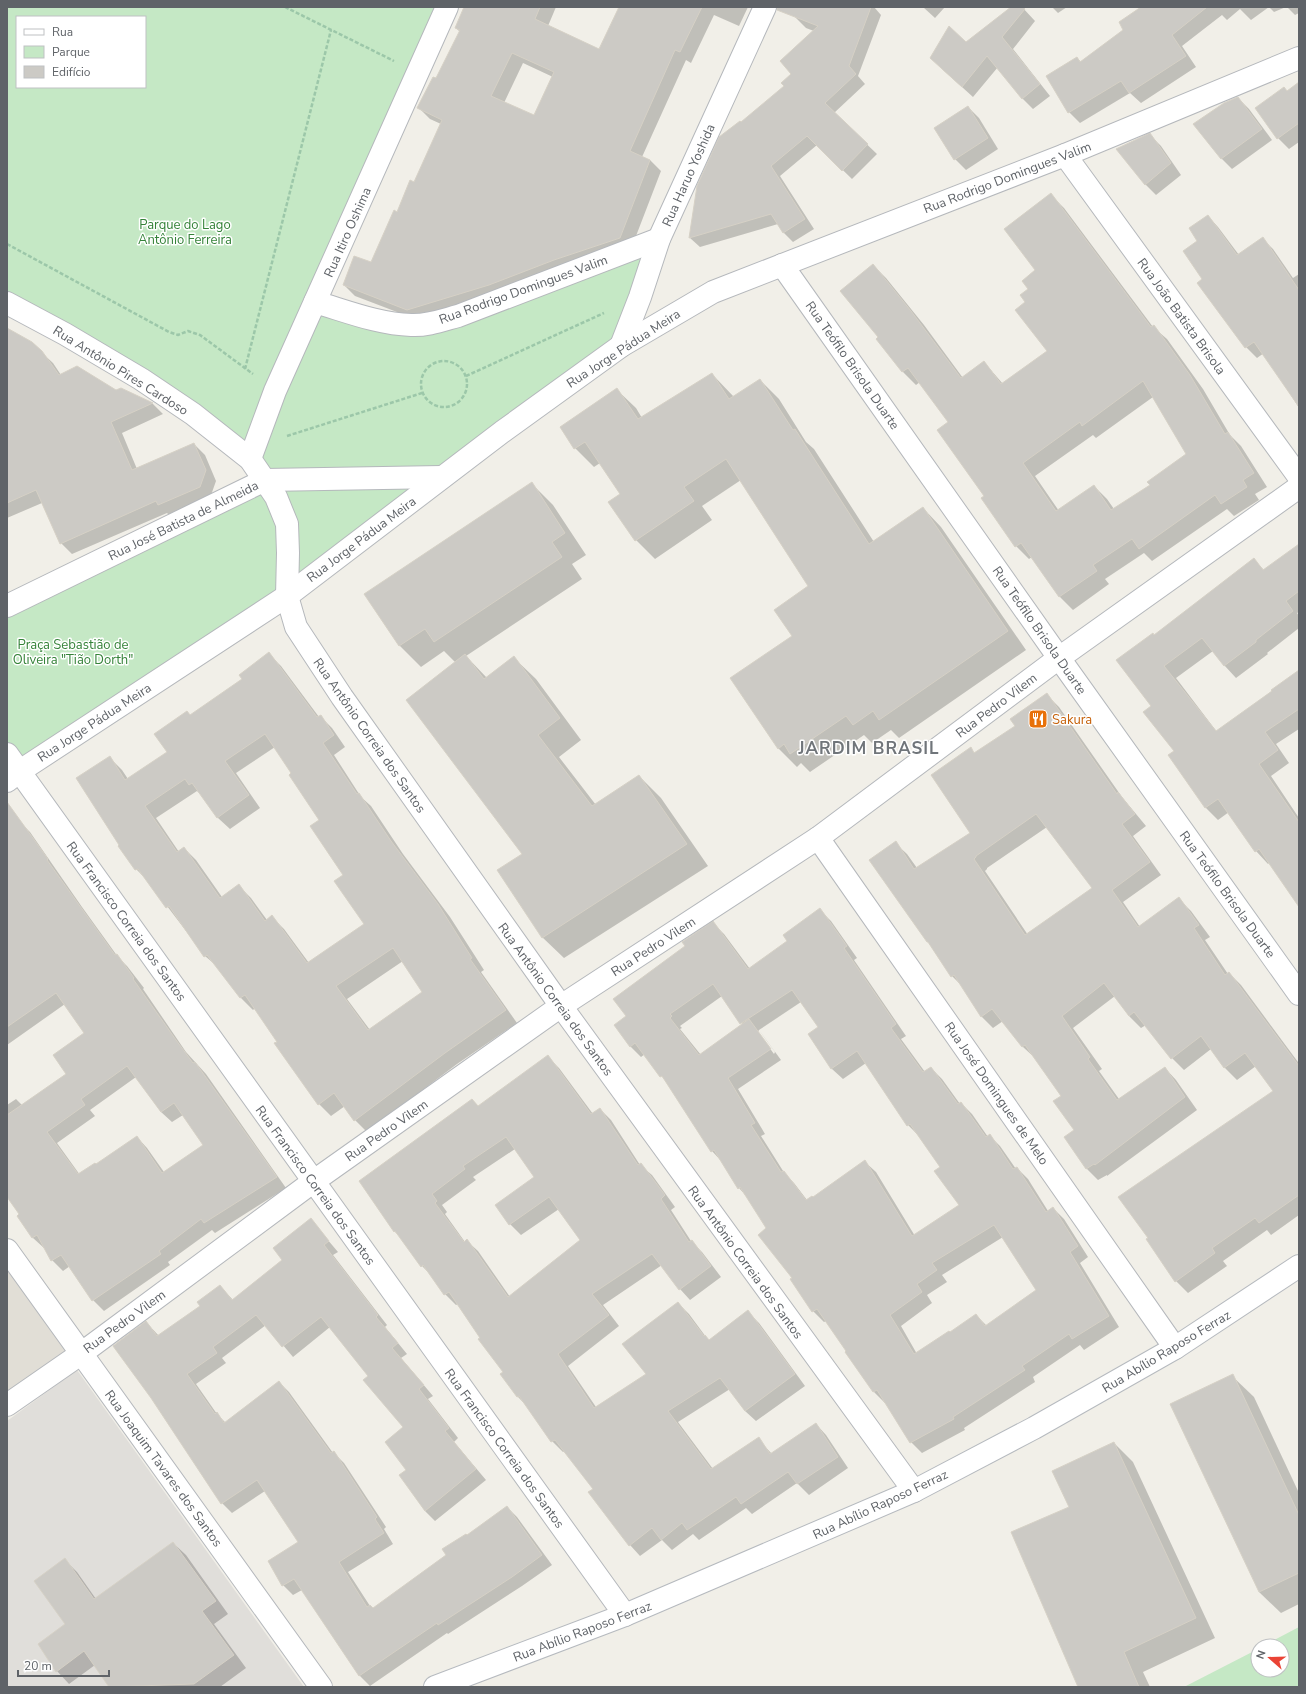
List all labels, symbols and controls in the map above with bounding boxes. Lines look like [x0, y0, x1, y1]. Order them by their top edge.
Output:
legend [16, 16, 146, 88]
text: Rua [52, 24, 73, 40]
text: Parque [52, 44, 90, 60]
text: Edifício [52, 64, 91, 80]
street label: Rua Haruo Yoshida [658, 121, 720, 230]
street label: Rua Rodrigo Domingues Valim [921, 138, 1094, 218]
street label: Rua Itiro Oshima [320, 184, 376, 280]
park label: Parque do Lago Antônio Ferreira [138, 216, 232, 249]
street label: Rua Rodrigo Domingues Valim [436, 251, 610, 329]
street label: Rua João Batista Brisola [1133, 255, 1230, 379]
street label: Rua Teófilo Brisola Duarte [801, 298, 903, 433]
street label: Rua Jorge Pádua Meira [563, 305, 684, 392]
street label: Rua Antônio Pires Cardoso [49, 322, 192, 420]
street label: Rua José Batista de Almeida [105, 477, 262, 565]
street label: Rua Jorge Pádua Meira [303, 493, 420, 587]
street label: Rua Teófilo Brisola Duarte [988, 563, 1090, 698]
park label: Praça Sebastião de Oliveira "Tião Dorth" [13, 636, 133, 669]
street label: Rua Antônio Correia dos Santos [309, 655, 430, 817]
street label: Rua Pedro Vilem [952, 669, 1041, 742]
street label: Rua Jorge Pádua Meira [34, 679, 155, 766]
restaurant icon: Sakura [1027, 708, 1049, 730]
place label: Sakura [1052, 711, 1092, 729]
district label: JARDIM BRASIL [797, 737, 940, 760]
street label: Rua Teófilo Brisola Duarte [1175, 827, 1279, 962]
street label: Rua Francisco Correia dos Santos [62, 838, 190, 1005]
street label: Rua Pedro Vilem [608, 913, 699, 981]
street label: Rua Antônio Correia dos Santos [493, 919, 617, 1080]
street label: Rua José Domingues de Melo [940, 1018, 1053, 1169]
street label: Rua Pedro Vilem [341, 1095, 432, 1166]
street label: Rua Francisco Correia dos Santos [251, 1102, 379, 1269]
street label: Rua Antônio Correia dos Santos [683, 1182, 807, 1343]
street label: Rua Pedro Vilem [80, 1286, 169, 1358]
street label: Rua Abílio Raposo Ferraz [1099, 1306, 1234, 1397]
street label: Rua Francisco Correia dos Santos [440, 1365, 568, 1532]
street label: Rua Joaquim Tavares dos Santos [100, 1387, 226, 1551]
street label: Rua Abílio Raposo Ferraz [810, 1466, 951, 1544]
street label: Rua Abílio Raposo Ferraz [510, 1597, 654, 1667]
north arrow [1250, 1638, 1290, 1678]
text: N [1253, 1648, 1270, 1661]
scale bar [18, 1652, 109, 1678]
text: 20 m [24, 1658, 52, 1674]

